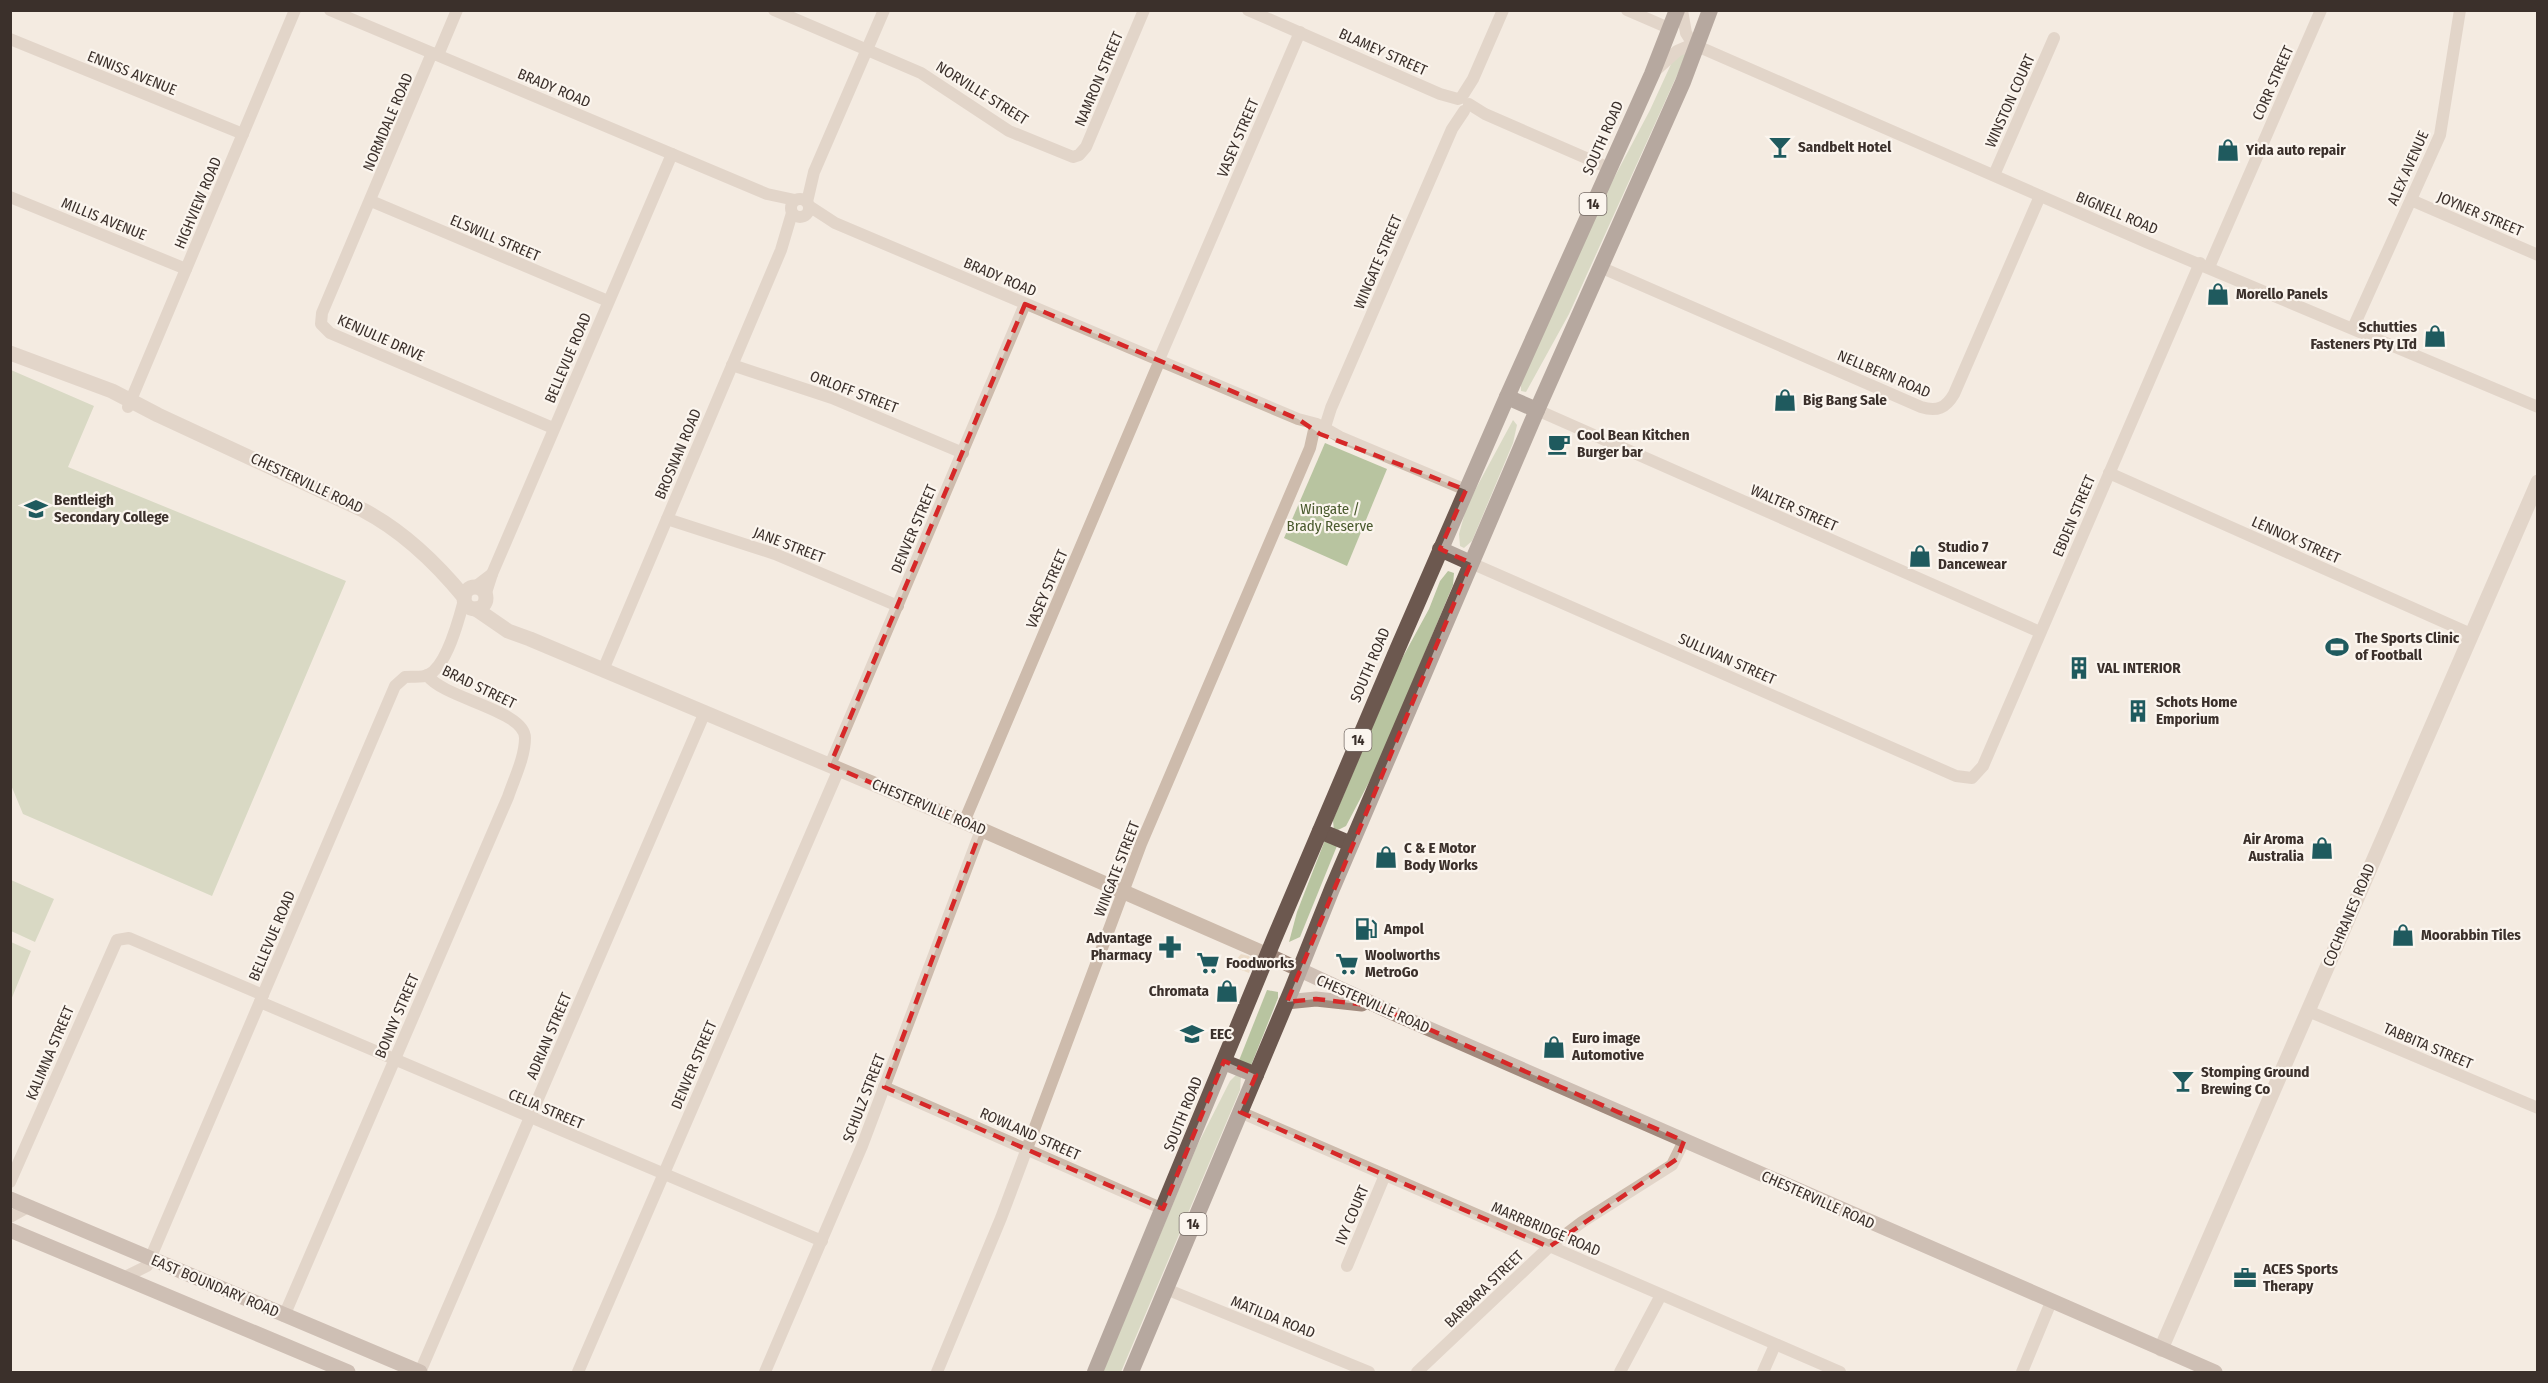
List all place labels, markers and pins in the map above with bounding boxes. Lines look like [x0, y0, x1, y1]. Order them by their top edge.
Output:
bar icon: Sandbelt Hotel [1767, 134, 1793, 160]
shop icon: Yida auto repair [2215, 137, 2241, 163]
place label: Sandbelt Hotel [1798, 138, 1892, 156]
place label: Yida auto repair [2245, 141, 2346, 159]
shop icon: Morello Panels [2205, 281, 2231, 307]
place label: Morello Panels [2236, 285, 2328, 303]
place label: Schutties Fasteners Pty LTd [2310, 318, 2417, 353]
shop icon: Schutties Fasteners Pty LTd [2422, 323, 2448, 349]
shop icon: Big Bang Sale [1772, 387, 1798, 413]
place label: Big Bang Sale [1803, 391, 1887, 409]
place label: Cool Bean Kitchen Burger bar [1577, 426, 1690, 461]
cafe icon: Cool Bean Kitchen Burger bar [1546, 431, 1572, 457]
place label: Bentleigh Secondary College [54, 491, 169, 526]
school or university icon: Bentleigh Secondary College [23, 496, 49, 522]
place label: Studio 7 Dancewear [1938, 538, 2007, 573]
shop icon: Studio 7 Dancewear [1907, 543, 1933, 569]
place label: The Sports Clinic of Football [2355, 629, 2460, 664]
sports icon: The Sports Clinic of Football [2324, 634, 2350, 660]
building icon: VAL INTERIOR [2066, 655, 2092, 681]
place label: VAL INTERIOR [2096, 659, 2181, 677]
place label: Schots Home Emporium [2156, 693, 2238, 728]
building icon: Schots Home Emporium [2125, 698, 2151, 724]
place label: Air Aroma Australia [2242, 830, 2305, 865]
shop icon: Air Aroma Australia [2309, 835, 2335, 861]
place label: C & E Motor Body Works [1404, 839, 1478, 874]
shop icon: C & E Motor Body Works [1373, 844, 1399, 870]
fuel station icon: Ampol [1353, 916, 1379, 942]
place label: Ampol [1383, 920, 1425, 938]
shop icon: Moorabbin Tiles [2390, 922, 2416, 948]
place label: Moorabbin Tiles [2421, 926, 2521, 944]
place label: Advantage Pharmacy [1085, 929, 1153, 964]
pharmacy icon: Advantage Pharmacy [1157, 934, 1183, 960]
place label: Woolworths MetroGo [1365, 946, 1440, 981]
supermarket icon: Foodworks [1195, 950, 1221, 976]
supermarket icon: Woolworths MetroGo [1334, 951, 1360, 977]
place label: Foodworks [1226, 954, 1295, 972]
shop icon: Chromata [1214, 978, 1240, 1004]
place label: Chromata [1149, 982, 1210, 1000]
school or university icon: EEC [1179, 1021, 1205, 1047]
place label: EEC [1210, 1025, 1232, 1043]
place label: Euro image Automotive [1571, 1029, 1645, 1064]
shop icon: Euro image Automotive [1541, 1034, 1567, 1060]
place label: Stomping Ground Brewing Co [2201, 1063, 2309, 1098]
bar icon: Stomping Ground Brewing Co [2170, 1068, 2196, 1094]
place label: ACES Sports Therapy [2262, 1260, 2338, 1295]
office icon: ACES Sports Therapy [2232, 1265, 2258, 1291]

